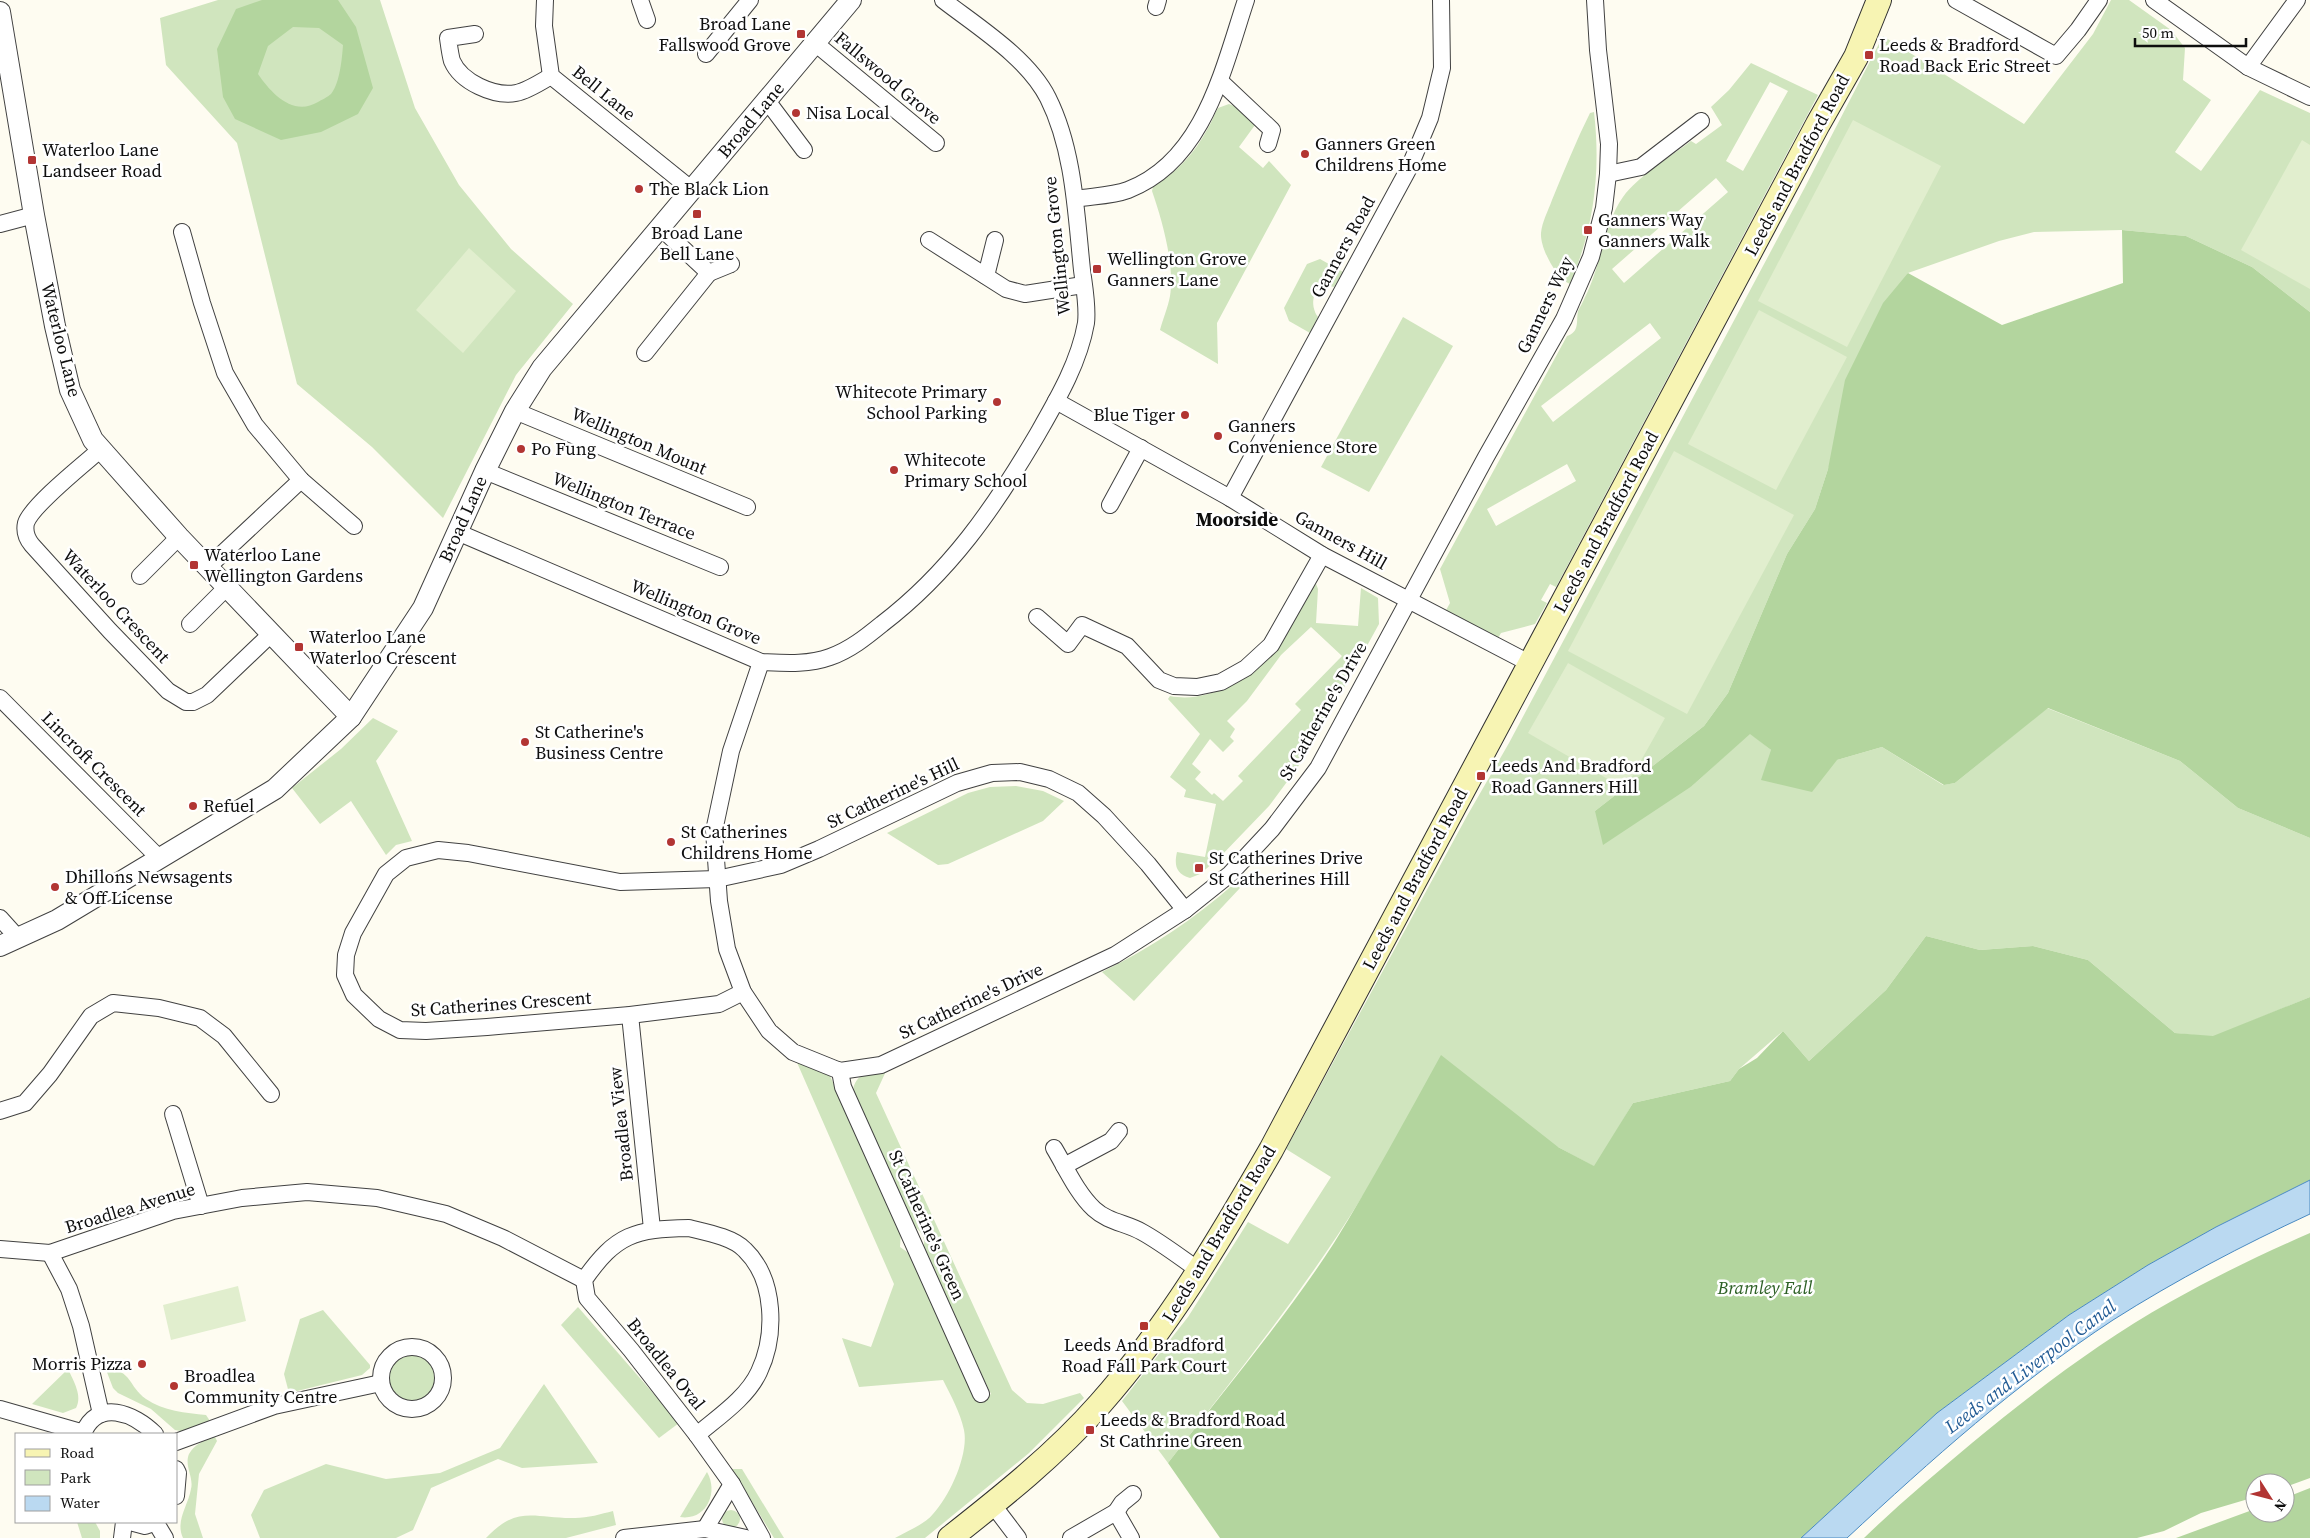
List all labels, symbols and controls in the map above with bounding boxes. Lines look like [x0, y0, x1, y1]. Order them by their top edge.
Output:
place label: Broad Lane Fallswood Grove [659, 11, 791, 57]
scale bar [2135, 15, 2246, 47]
text: 50 m [2142, 22, 2174, 43]
street label: Fallswood Grove [830, 25, 947, 130]
marker: Broad Lane Fallswood Grove [795, 28, 807, 40]
place label: Leeds & Bradford Road Back Eric Street [1879, 32, 2051, 78]
marker: Leeds & Bradford Road Back Eric Street [1863, 49, 1875, 61]
street label: Bell Lane [567, 59, 641, 126]
street label: Leeds and Bradford Road [1738, 70, 1855, 260]
street label: Broad Lane [711, 76, 790, 163]
place label: Nisa Local [806, 100, 890, 125]
marker: Nisa Local [790, 107, 802, 119]
place label: Ganners Green Childrens Home [1315, 131, 1447, 177]
place label: Waterloo Lane Landseer Road [42, 137, 162, 183]
marker: Ganners Green Childrens Home [1299, 148, 1311, 160]
marker: Waterloo Lane Landseer Road [26, 154, 38, 166]
street label: Wellington Grove [1037, 175, 1076, 317]
place label: The Black Lion [649, 176, 769, 201]
marker: The Black Lion [633, 183, 645, 195]
street label: Ganners Road [1304, 191, 1381, 302]
place label: Ganners Way Ganners Walk [1598, 207, 1710, 253]
marker: Broad Lane Bell Lane [691, 208, 703, 220]
place label: Broad Lane Bell Lane [651, 220, 743, 266]
marker: Ganners Way Ganners Walk [1582, 224, 1594, 236]
place label: Wellington Grove Ganners Lane [1107, 246, 1247, 292]
street label: Ganners Way [1510, 251, 1579, 358]
marker: Wellington Grove Ganners Lane [1091, 263, 1103, 275]
street label: Waterloo Lane [35, 280, 88, 400]
place label: Whitecote Primary School Parking [835, 379, 988, 425]
marker: Whitecote Primary School Parking [991, 396, 1003, 408]
street label: Wellington Mount [568, 401, 711, 480]
place label: Blue Tiger [1093, 402, 1175, 427]
marker: Blue Tiger [1179, 409, 1191, 421]
place label: Ganners Convenience Store [1228, 413, 1377, 459]
street label: Leeds and Bradford Road [1547, 427, 1664, 617]
marker: Ganners Convenience Store [1212, 430, 1224, 442]
place label: Po Fung [531, 436, 596, 461]
marker: Po Fung [515, 443, 527, 455]
place label: Whitecote Primary School [904, 447, 1027, 493]
marker: Whitecote Primary School [888, 464, 900, 476]
street label: Wellington Terrace [549, 465, 700, 546]
street label: Broad Lane [432, 472, 493, 566]
street label: Ganners Hill [1291, 504, 1392, 575]
district label: Moorside [1196, 506, 1278, 532]
place label: Waterloo Lane Wellington Gardens [204, 542, 363, 588]
street label: Waterloo Crescent [57, 543, 176, 668]
marker: Waterloo Lane Wellington Gardens [188, 559, 200, 571]
street label: Wellington Grove [627, 573, 765, 650]
place label: Waterloo Lane Waterloo Crescent [309, 624, 457, 670]
street label: St Catherine's Drive [1273, 637, 1372, 785]
marker: Waterloo Lane Waterloo Crescent [293, 641, 305, 653]
street label: Lincroft Crescent [36, 706, 153, 822]
place label: St Catherine's Business Centre [535, 719, 663, 765]
marker: St Catherine's Business Centre [519, 736, 531, 748]
street label: St Catherine's Hill [823, 751, 963, 834]
place label: Leeds And Bradford Road Ganners Hill [1491, 753, 1651, 799]
marker: Leeds And Bradford Road Ganners Hill [1475, 770, 1487, 782]
street label: Leeds and Bradford Road [1356, 784, 1473, 974]
place label: Refuel [203, 793, 254, 818]
marker: Refuel [187, 800, 199, 812]
place label: St Catherines Childrens Home [681, 819, 813, 865]
marker: St Catherines Childrens Home [665, 836, 677, 848]
place label: St Catherines Drive St Catherines Hill [1209, 845, 1363, 891]
marker: St Catherines Drive St Catherines Hill [1193, 862, 1205, 874]
place label: Dhillons Newsagents & Off License [65, 864, 233, 910]
marker: Dhillons Newsagents & Off License [49, 881, 61, 893]
street label: St Catherine's Drive [895, 956, 1047, 1045]
street label: St Catherines Crescent [410, 985, 592, 1022]
street label: Broadlea View [602, 1065, 639, 1182]
street label: Leeds and Bradford Road [1156, 1141, 1281, 1327]
street label: St Catherine's Green [883, 1146, 972, 1304]
street label: Broadlea Avenue [62, 1176, 198, 1239]
park label: Bramley Fall [1716, 1275, 1813, 1300]
water label: Leeds and Liverpool Canal [1938, 1293, 2122, 1440]
street label: Broadlea Oval [622, 1312, 711, 1415]
marker: Leeds And Bradford Road Fall Park Court [1138, 1320, 1150, 1332]
place label: Leeds And Bradford Road Fall Park Court [1061, 1332, 1227, 1378]
place label: Morris Pizza [32, 1351, 133, 1376]
marker: Morris Pizza [136, 1358, 148, 1370]
place label: Broadlea Community Centre [184, 1363, 337, 1409]
marker: Broadlea Community Centre [168, 1380, 180, 1392]
place label: Leeds & Bradford Road St Cathrine Green [1100, 1407, 1285, 1453]
marker: Leeds & Bradford Road St Cathrine Green [1084, 1424, 1096, 1436]
legend [15, 1433, 178, 1523]
text: Road [60, 1442, 94, 1463]
text: Park [60, 1467, 92, 1488]
north arrow [2245, 1473, 2295, 1523]
text: Water [60, 1492, 101, 1513]
text: N [2269, 1496, 2292, 1516]

